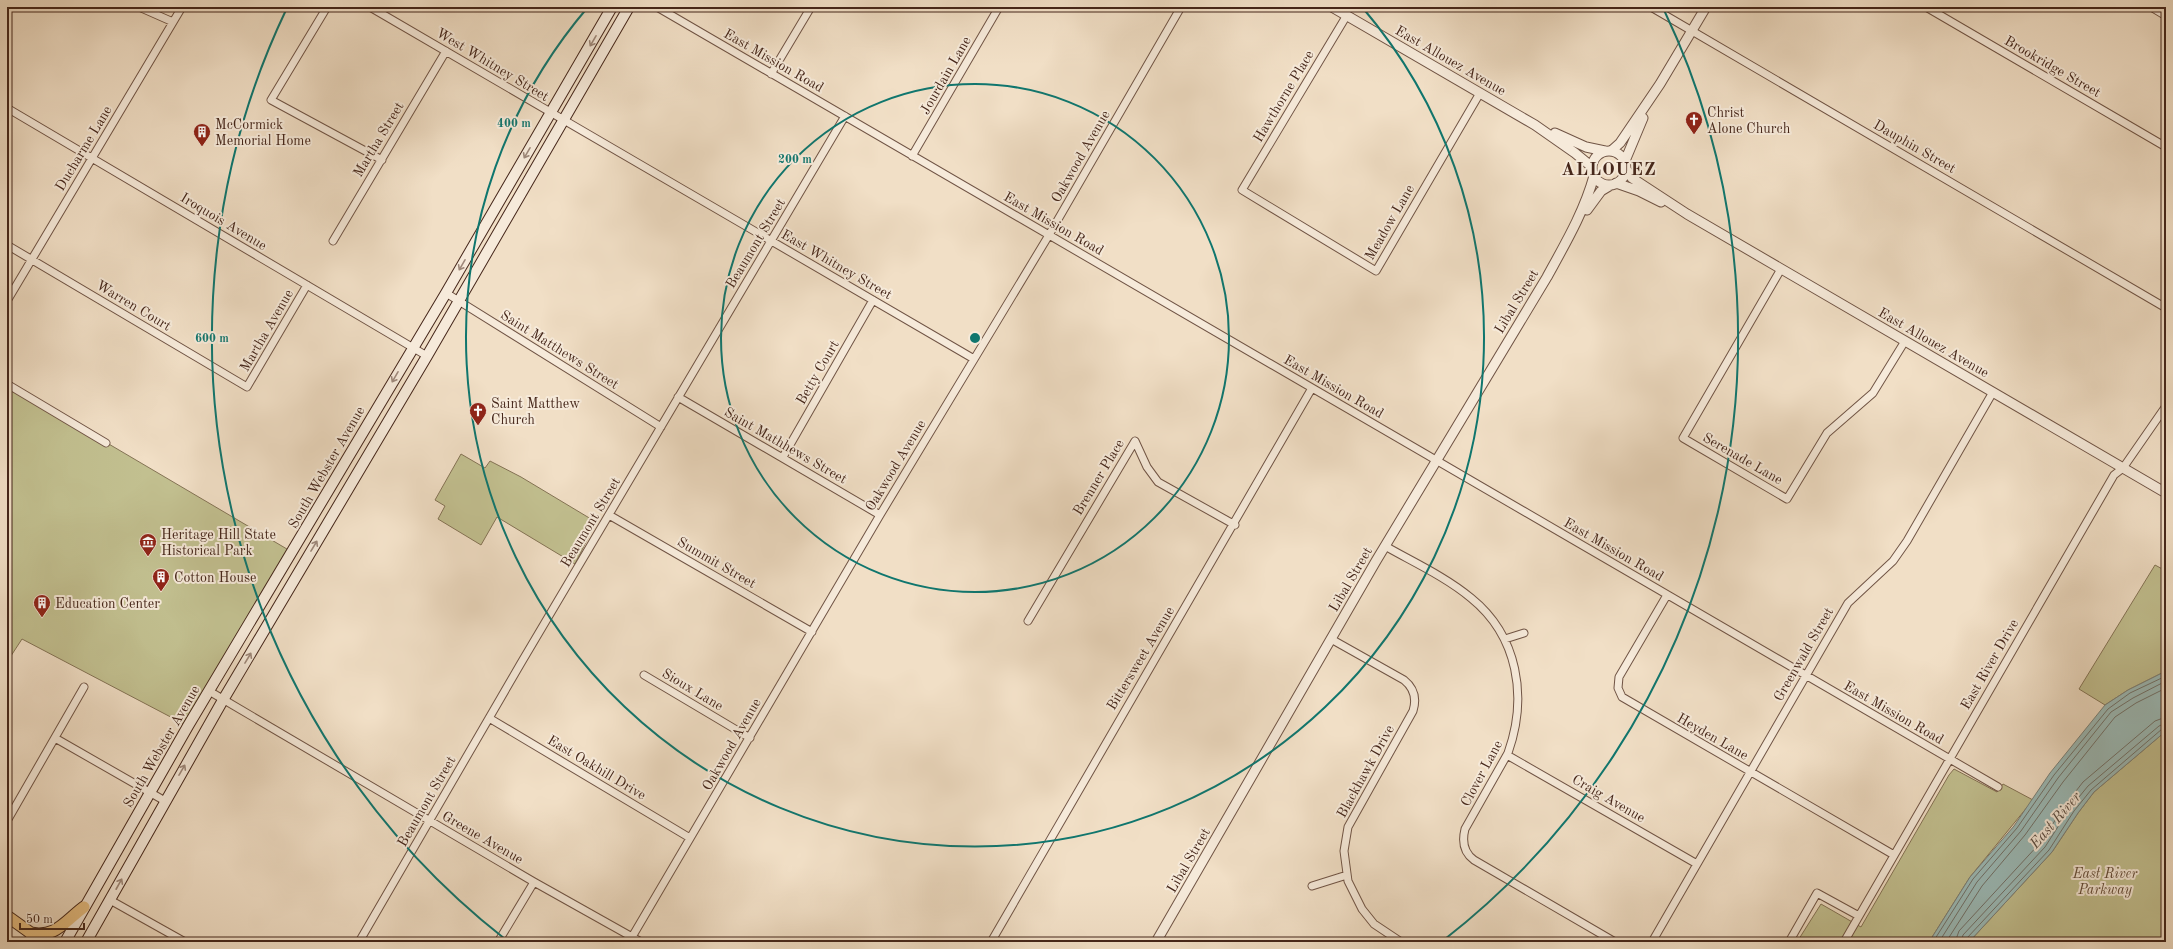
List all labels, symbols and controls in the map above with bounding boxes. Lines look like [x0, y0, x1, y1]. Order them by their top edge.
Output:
street label: East Allouez Avenue [1393, 24, 1508, 98]
street label: West Whitney Street [434, 26, 551, 104]
street label: East Mission Road [721, 27, 826, 95]
street label: Jourdain Lane [918, 34, 974, 117]
street label: Brookridge Street [2002, 34, 2103, 100]
one-way arrow [588, 35, 596, 47]
street label: Hawthorne Place [1251, 48, 1317, 145]
street label: Martha Street [351, 99, 407, 179]
street label: Ducharme Lane [53, 104, 115, 193]
place label: Christ Alone Church [1707, 106, 1791, 136]
street label: Oakwood Avenue [1049, 108, 1113, 205]
church icon: Christ Alone Church [1684, 110, 1704, 135]
place label: McCormick Memorial Home [215, 118, 311, 148]
text: 400 m [497, 118, 531, 130]
street label: Dauphin Street [1871, 118, 1958, 176]
building icon: McCormick Memorial Home [192, 122, 212, 147]
one-way arrow [522, 147, 530, 159]
text: 200 m [778, 154, 812, 166]
district label: ALLOUEZ [1561, 161, 1657, 179]
street label: Meadow Lane [1363, 183, 1417, 262]
street label: East Mission Road [1001, 190, 1106, 258]
street label: Iroquois Avenue [178, 191, 269, 253]
street label: Beaumont Street [724, 196, 788, 291]
street label: East Whitney Street [779, 228, 894, 302]
one-way arrow [457, 259, 465, 271]
street label: Libal Street [1492, 267, 1541, 336]
street label: Warren Court [94, 278, 173, 334]
street label: Martha Avenue [238, 287, 296, 374]
street label: East Allouez Avenue [1876, 306, 1991, 380]
street label: Saint Matthews Street [498, 308, 621, 392]
centre of rings [968, 331, 982, 345]
text: 600 m [195, 333, 229, 345]
street label: Betty Court [794, 338, 842, 407]
street label: East Mission Road [1281, 353, 1386, 421]
one-way arrow [390, 371, 398, 383]
place label: Saint Matthew Church [491, 397, 580, 427]
church icon: Saint Matthew Church [468, 401, 488, 426]
street label: South Webster Avenue [286, 404, 368, 531]
street label: Saint Mathhews Street [722, 405, 849, 487]
street label: Oakwood Avenue [863, 417, 929, 514]
street label: Serenade Lane [1700, 430, 1785, 487]
street label: Brenner Place [1071, 437, 1127, 518]
street label: Beaumont Street [559, 475, 623, 570]
street label: East Mission Road [1561, 516, 1666, 584]
place label: Heritage Hill State Historical Park [161, 528, 276, 558]
museum icon: Heritage Hill State Historical Park [138, 532, 158, 557]
street label: Summit Street [675, 535, 758, 591]
one-way arrow [310, 540, 318, 552]
street label: Libal Street [1327, 545, 1375, 614]
building icon: Cotton House [151, 567, 171, 592]
place label: Cotton House [174, 571, 257, 585]
building icon: Education Center [32, 593, 52, 618]
place label: Education Center [55, 597, 160, 611]
street label: Bittersweet Avenue [1105, 604, 1177, 713]
street label: Greenwald Street [1771, 605, 1836, 704]
street label: East River Drive [1958, 617, 2021, 712]
one-way arrow [244, 652, 252, 664]
street label: Sioux Lane [660, 666, 725, 713]
street label: East Mission Road [1841, 679, 1946, 747]
street label: South Webster Avenue [121, 683, 203, 810]
street label: Oakwood Avenue [700, 696, 764, 793]
street label: Heyden Lane [1674, 711, 1751, 763]
street label: Blackhawk Drive [1335, 723, 1397, 820]
street label: East Oakhill Drive [545, 733, 648, 803]
street label: Clover Lane [1459, 738, 1505, 809]
street label: Beaumont Street [395, 754, 458, 849]
one-way arrow [179, 764, 187, 776]
street label: Craig Avenue [1570, 772, 1647, 825]
water label: East River [2027, 789, 2085, 853]
street label: Greene Avenue [440, 809, 525, 867]
street label: Libal Street [1165, 826, 1213, 895]
park label: East River Parkway [2072, 867, 2138, 898]
one-way arrow [116, 878, 124, 890]
scale bar [20, 905, 84, 931]
text: 50 m [26, 913, 53, 926]

